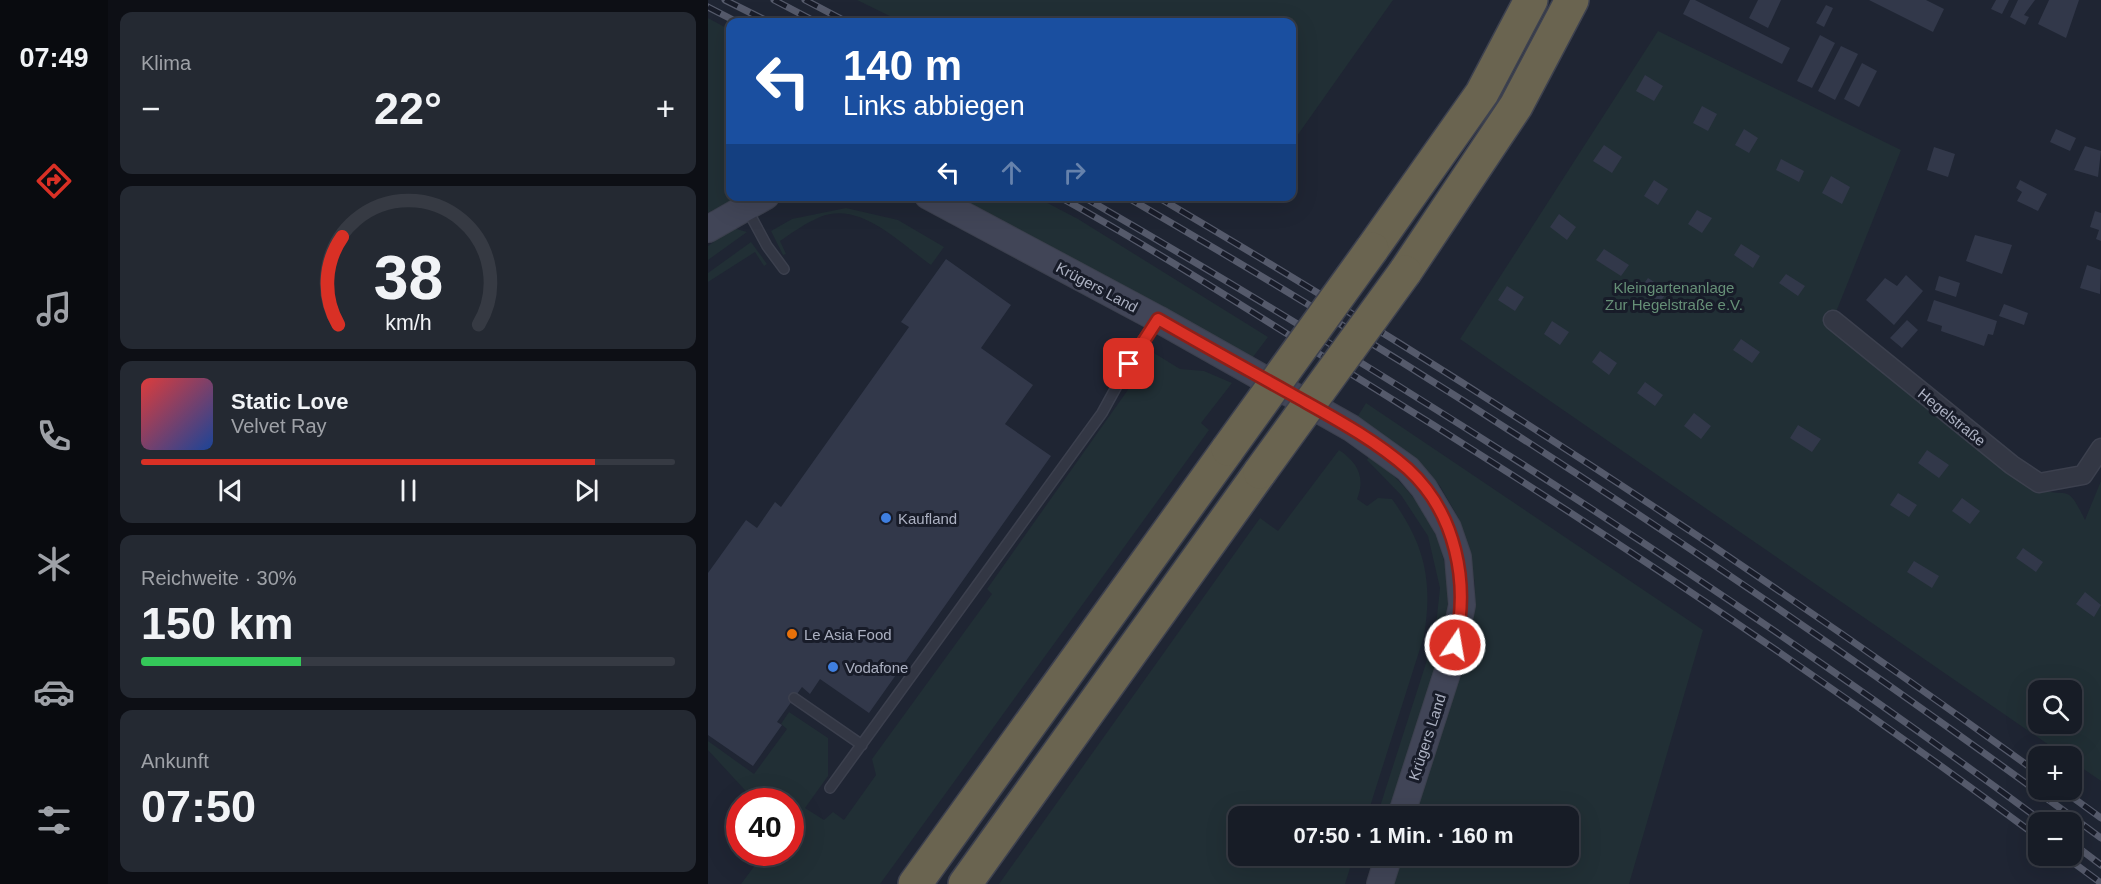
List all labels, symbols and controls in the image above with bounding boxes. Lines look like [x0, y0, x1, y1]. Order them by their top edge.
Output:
icon: left [744, 42, 822, 120]
text: 140 m [843, 42, 962, 89]
text: 07:49 [19, 43, 89, 73]
text: Klima [141, 52, 191, 74]
text: 22° [374, 83, 442, 134]
text: − [141, 90, 160, 127]
text: + [656, 90, 675, 127]
text: Links abbiegen [843, 91, 1025, 121]
icon: left [932, 156, 965, 189]
icon: ahead [995, 156, 1028, 189]
icon: right [1058, 156, 1091, 189]
icon: directions [33, 160, 75, 202]
text: 38 [373, 243, 443, 312]
street label: Krügers Land [1053, 258, 1141, 316]
park label: Kleingartenanlage Zur Hegelstraße e.V. [1605, 279, 1743, 313]
icon: music [33, 288, 75, 330]
text: km/h [385, 311, 431, 335]
pin [1103, 338, 1154, 389]
icon: arrive [1112, 347, 1145, 380]
street label: Hegelstraße [1915, 385, 1989, 449]
text: Static Love [231, 389, 348, 414]
icon: phone [33, 415, 75, 457]
text: Velvet Ray [231, 415, 327, 437]
icon: previous [214, 474, 247, 507]
icon: pause [392, 474, 425, 507]
icon: next [570, 474, 603, 507]
place label: Kaufland [898, 510, 957, 527]
marker: Kaufland [879, 511, 893, 525]
icon: climate [33, 543, 75, 585]
text: Reichweite · 30% [141, 567, 297, 589]
text: 150 km [141, 598, 294, 649]
position arrow [1423, 613, 1487, 677]
place label: Le Asia Food [804, 626, 892, 643]
marker: Le Asia Food [785, 627, 799, 641]
place label: Vodafone [845, 659, 908, 676]
marker: Vodafone [826, 660, 840, 674]
icon: car [33, 671, 75, 713]
map controls [2028, 680, 2082, 866]
button: search [2028, 680, 2082, 734]
street label: Krügers Land [1405, 692, 1449, 782]
button: + [2028, 746, 2082, 800]
text: Ankunft [141, 750, 209, 772]
text: 07:50 [141, 781, 256, 832]
speed limit sign: 40 [726, 788, 804, 866]
icon: filters [33, 799, 75, 841]
button: − [2028, 812, 2082, 866]
text: 07:50 · 1 Min. · 160 m [1293, 823, 1514, 848]

